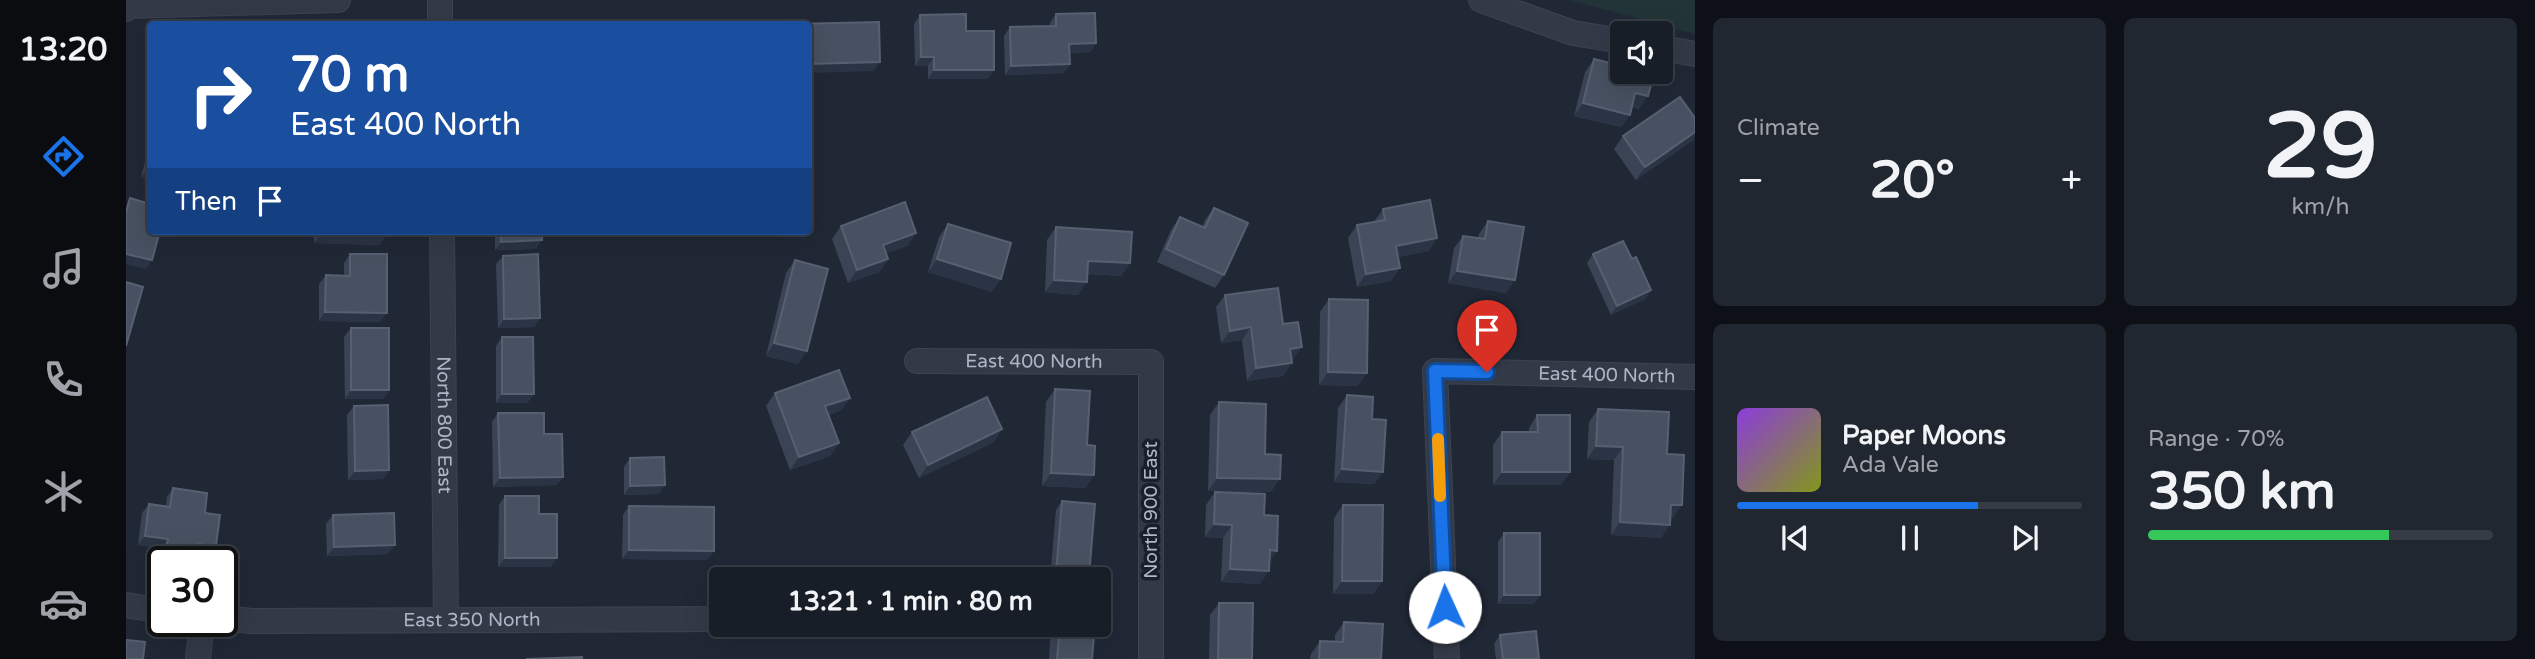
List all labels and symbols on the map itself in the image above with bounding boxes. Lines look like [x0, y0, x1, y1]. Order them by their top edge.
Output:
pin [1457, 300, 1517, 372]
street label: East 400 North [965, 350, 1103, 373]
street label: North 800 East [432, 356, 456, 494]
street label: East 400 North [1538, 362, 1676, 388]
street label: North 900 East [1140, 441, 1162, 579]
speed limit sign: 30 [147, 546, 238, 637]
position arrow [1408, 570, 1482, 644]
street label: East 350 North [403, 609, 541, 631]

